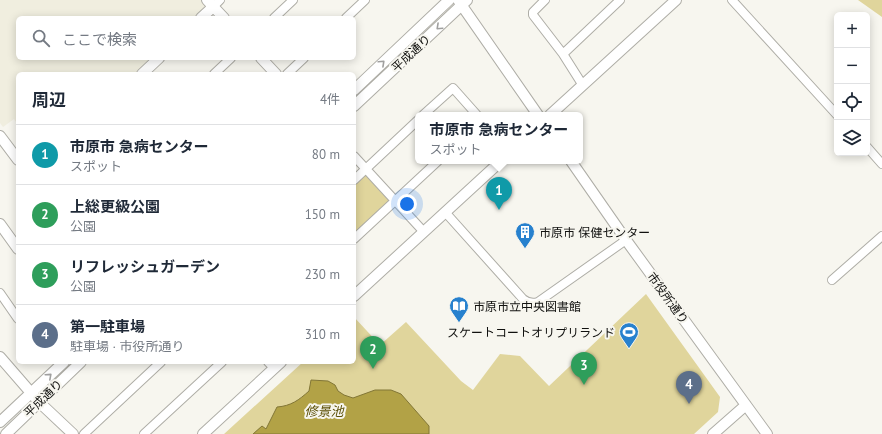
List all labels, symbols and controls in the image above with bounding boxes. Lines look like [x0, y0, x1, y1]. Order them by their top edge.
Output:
map controls [834, 12, 870, 156]
button: + [834, 12, 870, 48]
search box [16, 16, 356, 60]
one-way arrow [436, 22, 444, 29]
icon: search [30, 27, 52, 49]
text: ここで検索 [62, 30, 137, 49]
street label: 平成通り [388, 31, 434, 75]
button: − [834, 48, 870, 84]
one-way arrow [377, 60, 385, 68]
button: locate [834, 84, 870, 120]
text: 周辺 [32, 89, 66, 111]
text: 4件 [320, 91, 340, 108]
popup [415, 112, 583, 164]
text: 市原市 急病センター [430, 120, 568, 139]
button: layers [834, 120, 870, 156]
text: 市原市 急病センター [70, 137, 209, 156]
text: スポット [430, 141, 482, 158]
text: 1 [41, 146, 49, 163]
text: 80 m [312, 146, 340, 163]
text: スポット [70, 158, 122, 175]
pin: 1 [486, 177, 512, 210]
your location [397, 194, 417, 214]
text: 上総更級公園 [70, 197, 160, 216]
text: 2 [41, 206, 49, 223]
text: 150 m [305, 206, 340, 223]
text: 公園 [70, 218, 96, 235]
building icon: 市原市 保健センター [514, 221, 536, 249]
place label: 市原市 保健センター [539, 225, 650, 240]
text: リフレッシュガーデン [70, 257, 220, 276]
text: 3 [41, 266, 49, 283]
text: 230 m [305, 266, 340, 283]
street label: 市役所通り [644, 269, 692, 327]
text: 公園 [70, 278, 96, 295]
library icon: 市原市立中央図書館 [448, 295, 470, 323]
place label: 市原市立中央図書館 [473, 299, 581, 314]
text: 第一駐車場 [70, 317, 145, 336]
sports icon: スケートコートオリプリランド [618, 321, 640, 349]
place label: スケートコートオリプリランド [447, 325, 615, 340]
text: 4 [41, 326, 49, 343]
text: 310 m [305, 326, 340, 343]
pin: 2 [360, 336, 386, 369]
text: 駐車場 · 市役所通り [70, 338, 184, 355]
pin: 3 [571, 352, 597, 385]
pin: 4 [676, 371, 702, 404]
one-way arrow [44, 373, 52, 381]
street label: 平成通り [21, 376, 65, 420]
water label: 修景池 [304, 403, 345, 420]

